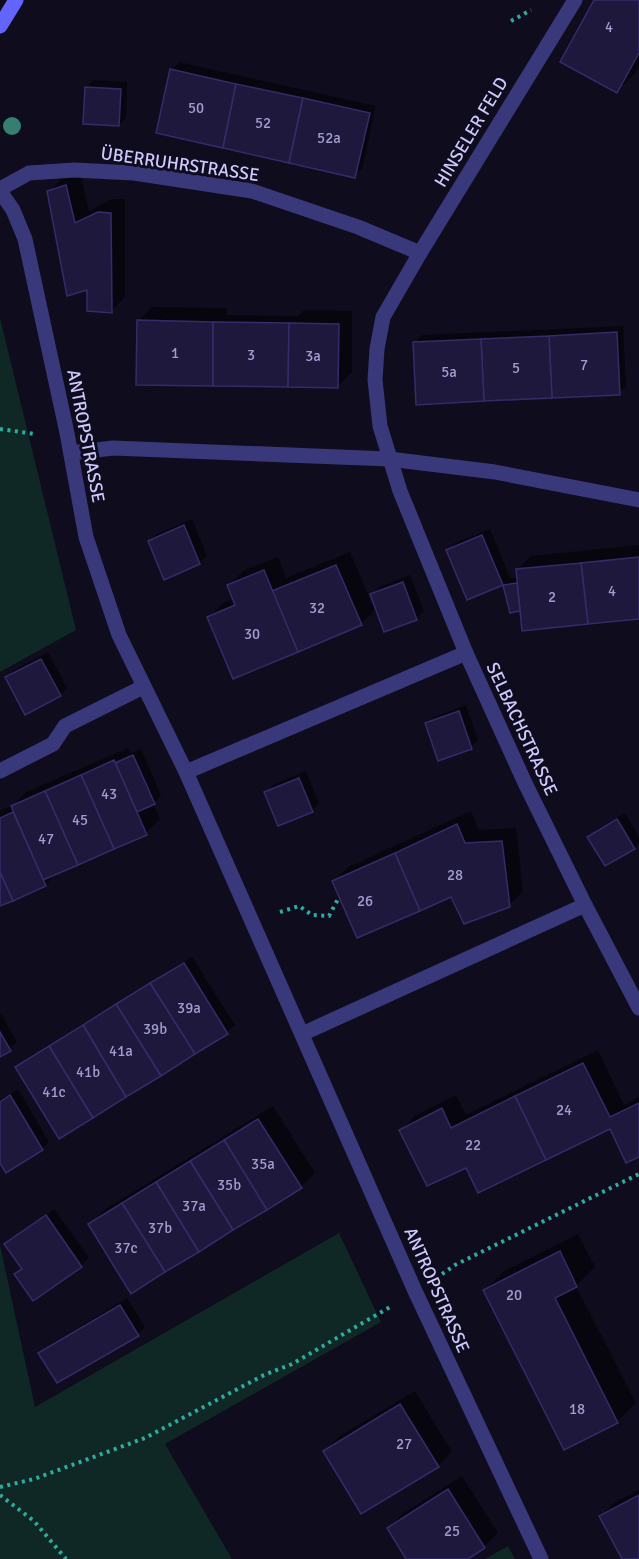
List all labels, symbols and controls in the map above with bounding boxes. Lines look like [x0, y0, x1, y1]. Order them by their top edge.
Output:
house number: 4 [605, 18, 613, 36]
street label: HINSELER FELD [430, 73, 512, 191]
house number: 50 [188, 99, 204, 117]
house number: 52 [255, 114, 271, 132]
house number: 52a [317, 129, 341, 147]
street label: ÜBERRUHRSTRASSE [99, 142, 261, 186]
house number: 1 [171, 344, 179, 362]
house number: 3 [247, 346, 255, 364]
house number: 3a [305, 347, 321, 365]
house number: 7 [580, 356, 588, 374]
house number: 5 [512, 359, 520, 377]
house number: 5a [441, 363, 457, 381]
street label: ANTROPSTRASSE [62, 368, 110, 504]
house number: 4 [608, 582, 616, 600]
house number: 2 [548, 588, 556, 606]
house number: 32 [309, 599, 325, 617]
house number: 30 [244, 625, 260, 643]
street label: SELBACHSTRASSE [482, 659, 562, 799]
house number: 43 [101, 785, 117, 803]
house number: 45 [72, 811, 88, 829]
house number: 47 [38, 830, 54, 848]
house number: 28 [447, 866, 463, 884]
house number: 26 [357, 892, 373, 910]
house number: 39a [177, 999, 201, 1017]
house number: 39b [143, 1020, 167, 1038]
house number: 41a [109, 1042, 133, 1060]
house number: 41b [76, 1063, 100, 1081]
house number: 41c [42, 1083, 66, 1101]
house number: 24 [556, 1101, 572, 1119]
house number: 22 [465, 1136, 481, 1154]
house number: 35a [251, 1155, 275, 1173]
house number: 35b [217, 1176, 241, 1194]
house number: 37a [182, 1197, 206, 1215]
house number: 37b [148, 1219, 172, 1237]
street label: ANTROPSTRASSE [399, 1224, 475, 1356]
house number: 37c [114, 1239, 138, 1257]
house number: 20 [506, 1286, 522, 1304]
house number: 18 [569, 1400, 585, 1418]
house number: 27 [396, 1435, 412, 1453]
house number: 25 [444, 1522, 460, 1540]

